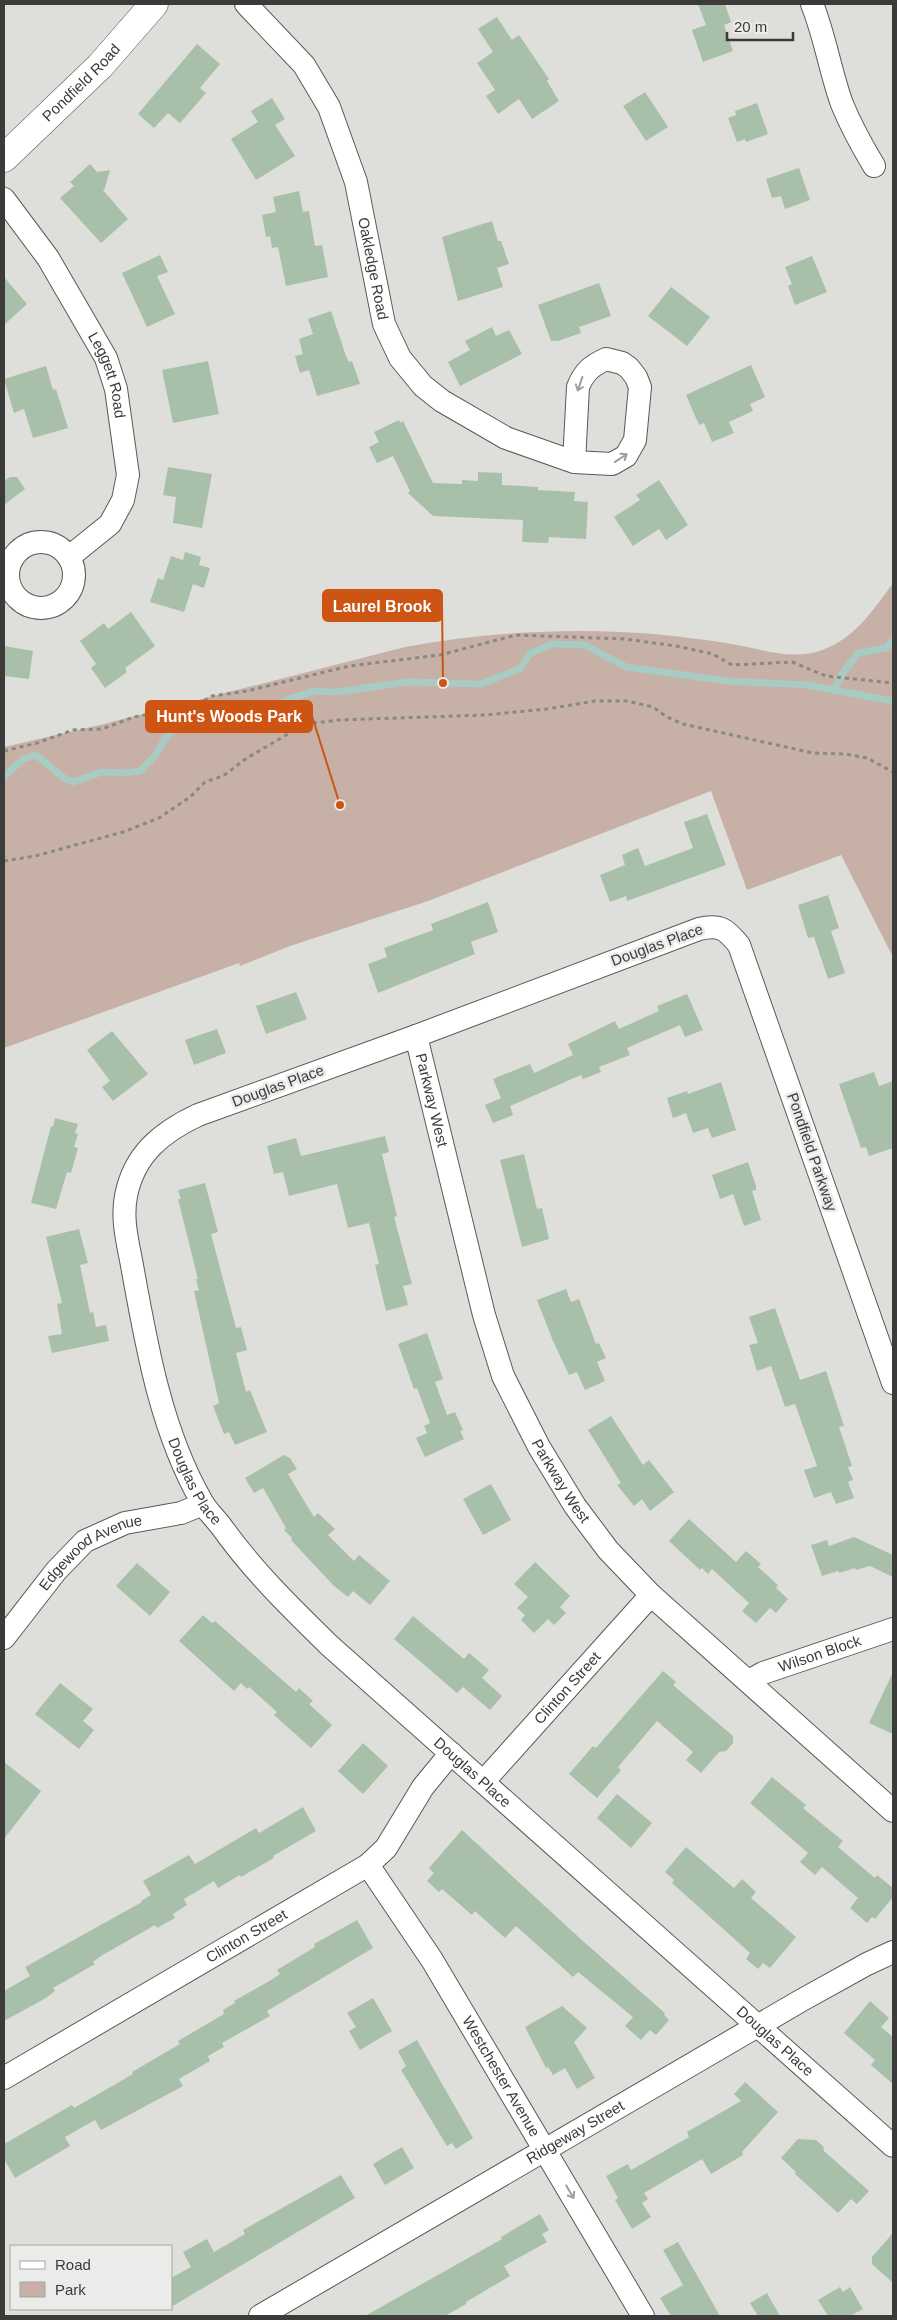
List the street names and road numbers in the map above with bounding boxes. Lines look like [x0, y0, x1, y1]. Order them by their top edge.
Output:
street label: Pondfield Road [39, 40, 123, 125]
street label: Oakledge Road [355, 216, 392, 321]
street label: Leggett Road [85, 329, 129, 419]
street label: Douglas Place [608, 920, 705, 969]
street label: Parkway West [413, 1052, 452, 1149]
street label: Douglas Place [229, 1061, 326, 1110]
street label: Pondfield Parkway [784, 1090, 841, 1214]
street label: Douglas Place [165, 1435, 225, 1528]
street label: Parkway West [528, 1436, 594, 1527]
street label: Edgewood Avenue [35, 1511, 143, 1593]
street label: Wilson Block [776, 1631, 863, 1675]
street label: Clinton Street [530, 1648, 604, 1727]
street label: Douglas Place [431, 1733, 514, 1810]
street label: Clinton Street [203, 1905, 291, 1966]
street label: Douglas Place [734, 2002, 817, 2079]
street label: Westchester Avenue [459, 2013, 544, 2140]
street label: Ridgeway Street [523, 2096, 628, 2167]

